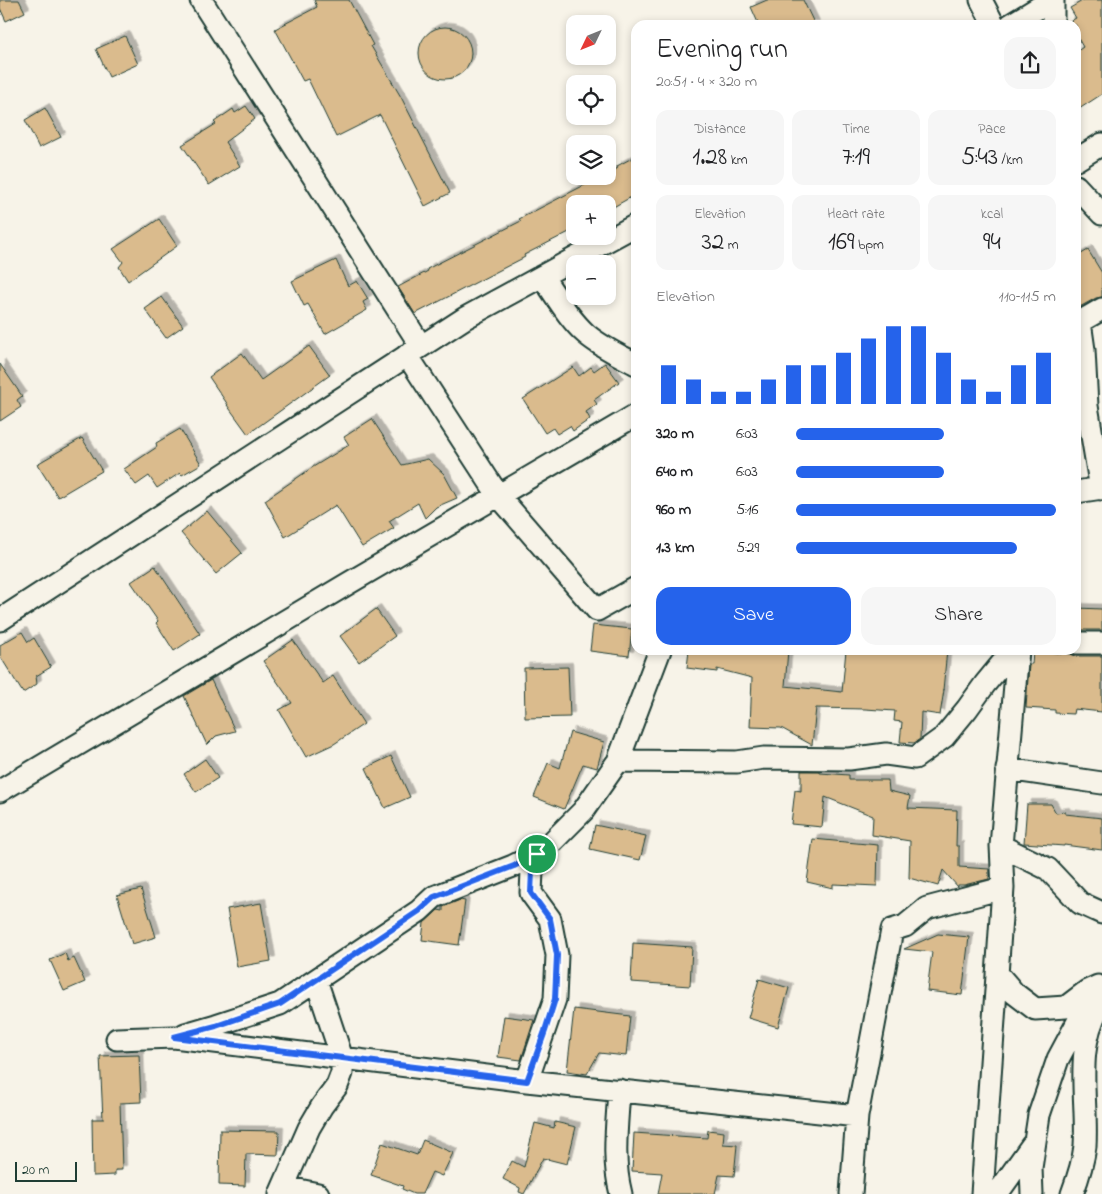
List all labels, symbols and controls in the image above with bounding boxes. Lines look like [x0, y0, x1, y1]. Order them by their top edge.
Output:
north arrow [566, 15, 616, 65]
map controls [566, 15, 616, 305]
text: Evening run [656, 30, 788, 71]
button: share [1004, 37, 1056, 89]
text: 20:51 · 4 × 320 m [656, 70, 757, 94]
button: locate [566, 75, 616, 125]
text: Distance [694, 119, 746, 140]
text: Time [842, 119, 870, 140]
text: Pace [978, 119, 1006, 140]
button: layers [566, 135, 616, 185]
text: 1.28 [692, 140, 727, 176]
text: 7:19 [842, 140, 870, 176]
text: 5:43 [961, 140, 998, 176]
text: km [727, 150, 748, 171]
text: /km [998, 150, 1023, 171]
button: + [566, 195, 616, 245]
text: Elevation [694, 204, 746, 225]
text: Heart rate [827, 204, 885, 225]
text: kcal [981, 204, 1003, 225]
text: 32 [701, 225, 724, 261]
text: 169 [828, 225, 855, 261]
text: 94 [983, 225, 1001, 261]
text: m [724, 235, 739, 256]
text: bpm [855, 235, 884, 256]
button: − [566, 255, 616, 305]
text: Elevation [656, 285, 715, 309]
text: 110–115 m [999, 285, 1056, 309]
text: 320 m [656, 422, 694, 446]
text: 6:03 [736, 422, 758, 446]
text: 640 m [656, 460, 693, 484]
text: 6:03 [736, 460, 758, 484]
text: 960 m [656, 498, 691, 522]
text: 5:16 [736, 498, 759, 522]
text: 1.3 km [656, 536, 694, 560]
text: 5:29 [736, 536, 759, 560]
button: Save [656, 587, 851, 645]
button: Share [861, 587, 1056, 645]
pin [516, 833, 558, 875]
icon: arrive [523, 840, 551, 868]
scale bar [15, 1159, 78, 1182]
text: 20 m [22, 1160, 49, 1181]

